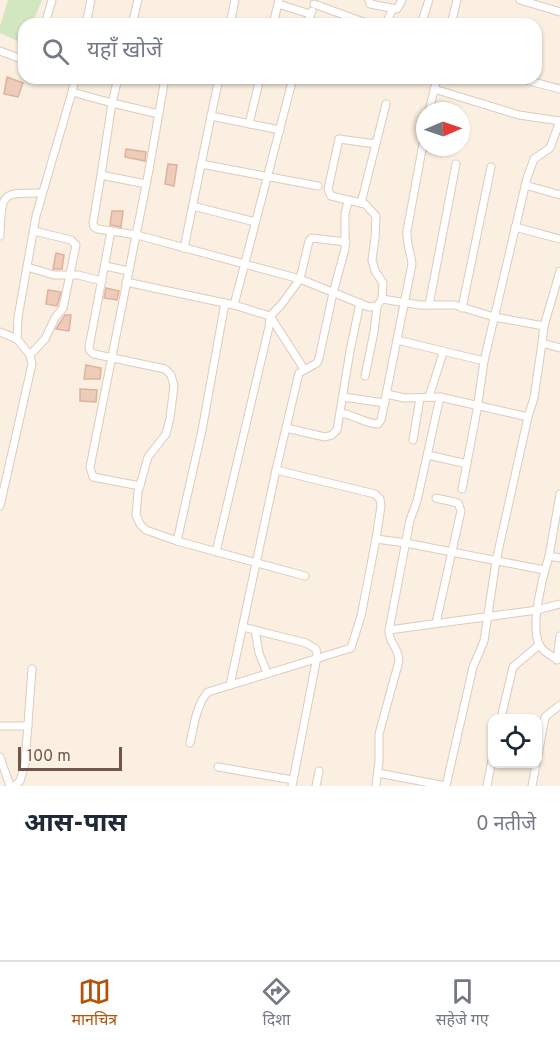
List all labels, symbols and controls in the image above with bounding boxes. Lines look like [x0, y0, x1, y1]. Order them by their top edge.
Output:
search box [18, 18, 542, 84]
icon: search [39, 35, 72, 68]
text: यहाँ खोजें [87, 38, 162, 65]
north arrow [416, 102, 470, 156]
map controls [488, 714, 542, 768]
button: locate [488, 714, 542, 768]
scale bar [18, 744, 122, 772]
text: 100 m [27, 747, 71, 767]
text: आस-पास [24, 808, 127, 841]
text: 0 नतीजे [476, 812, 536, 838]
tab: मानचित्र [71, 975, 117, 1032]
tab: दिशा [260, 975, 293, 1032]
tab: सहेजे गए [436, 975, 489, 1032]

